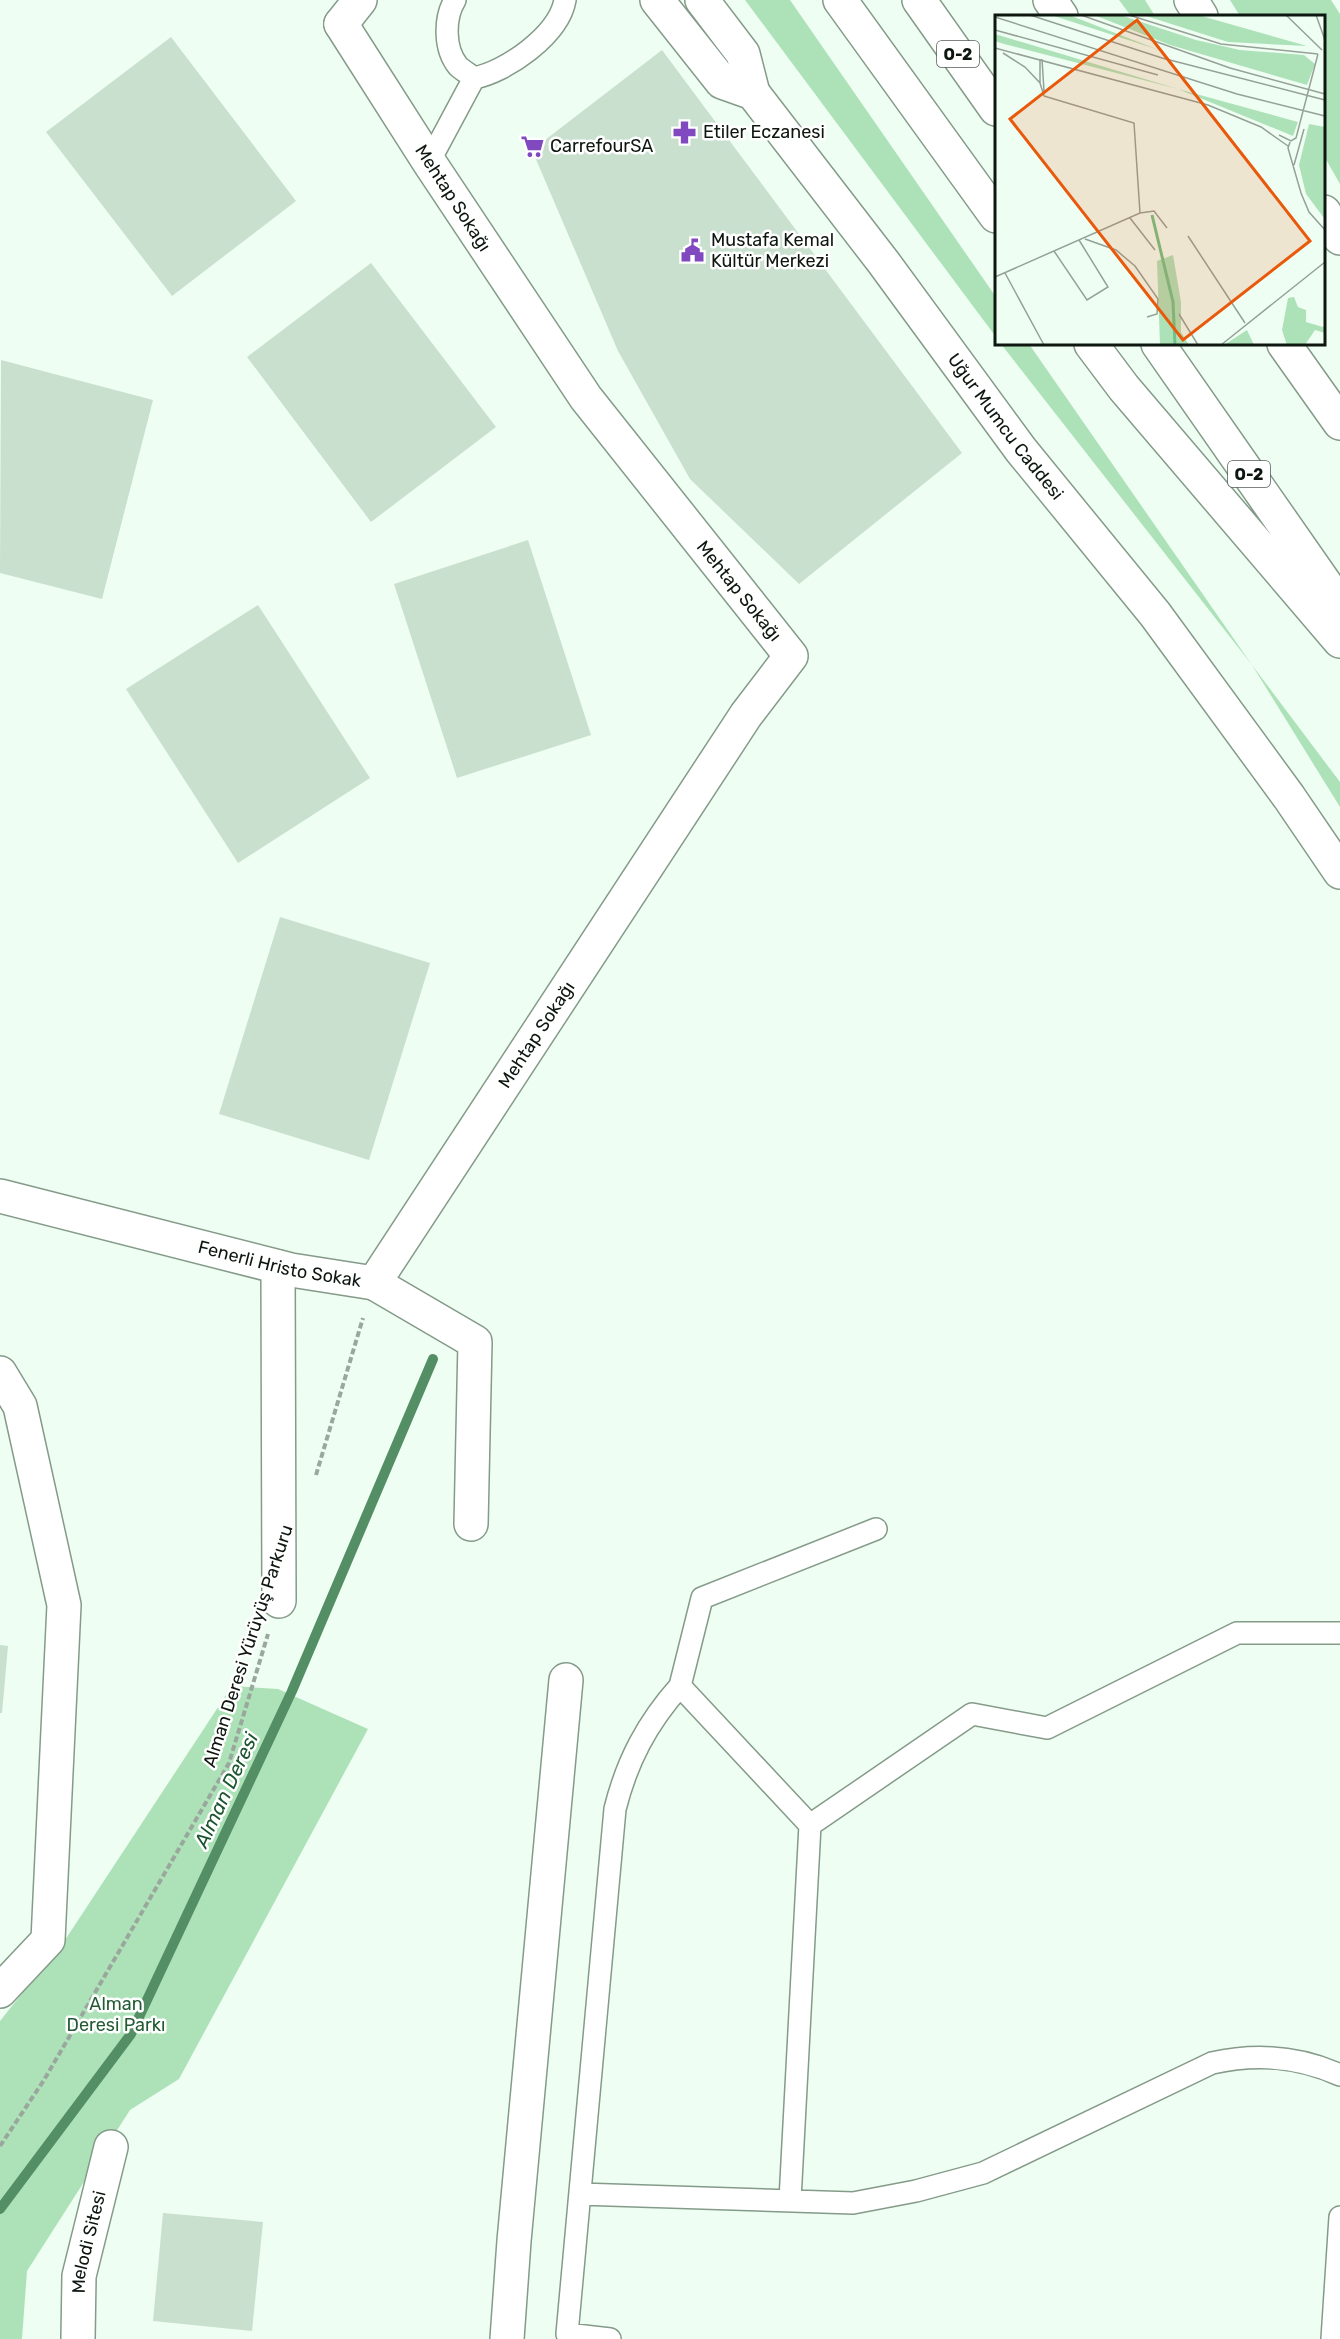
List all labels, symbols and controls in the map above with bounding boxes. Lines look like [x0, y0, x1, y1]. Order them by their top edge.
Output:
inset map [995, 15, 1325, 345]
road number: O-2 [937, 41, 979, 67]
pharmacy icon: Etiler Eczanesi [672, 119, 698, 145]
place label: Etiler Eczanesi [703, 121, 825, 143]
supermarket icon: CarrefourSA [519, 133, 545, 159]
place label: CarrefourSA [550, 135, 653, 157]
street label: Mehtap Sokağı [410, 140, 496, 256]
place label: Mustafa Kemal Kültür Merkezi [711, 229, 834, 272]
public building icon: Mustafa Kemal Kültür Merkezi [680, 237, 706, 263]
street label: Uğur Mumcu Caddesi [943, 349, 1068, 504]
road number: O-2 [1228, 461, 1270, 487]
street label: Mehtap Sokağı [692, 536, 786, 646]
street label: Mehtap Sokağı [494, 977, 579, 1092]
street label: Fenerli Hristo Sokak [196, 1236, 363, 1292]
street label: Alman Deresi Yürüyüş Parkuru [198, 1522, 298, 1770]
water label: Alman Deresi [189, 1728, 263, 1852]
park label: Alman Deresi Parkı [67, 1993, 165, 2036]
street label: Melodi Sitesi [68, 2189, 111, 2294]

